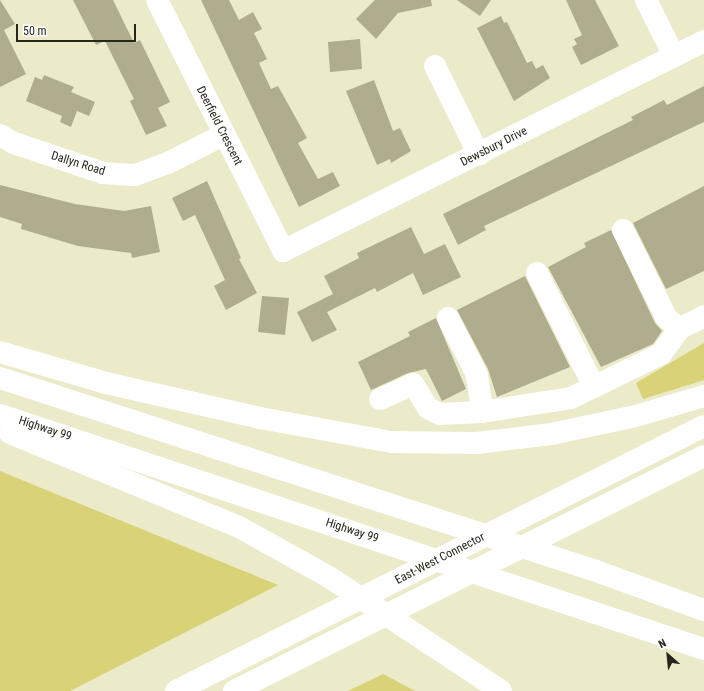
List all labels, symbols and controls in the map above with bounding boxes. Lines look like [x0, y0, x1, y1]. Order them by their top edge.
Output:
scale bar [18, 16, 138, 42]
text: 50 m [23, 24, 47, 38]
street label: Deerfield Crescent [193, 84, 245, 168]
street label: Dewsbury Drive [458, 124, 530, 170]
street label: Dallyn Road [49, 149, 107, 179]
street label: Highway 99 [17, 414, 73, 444]
street label: Highway 99 [324, 516, 380, 546]
street label: East-West Connector [393, 530, 487, 588]
north arrow [648, 635, 688, 675]
text: N [656, 637, 668, 651]

